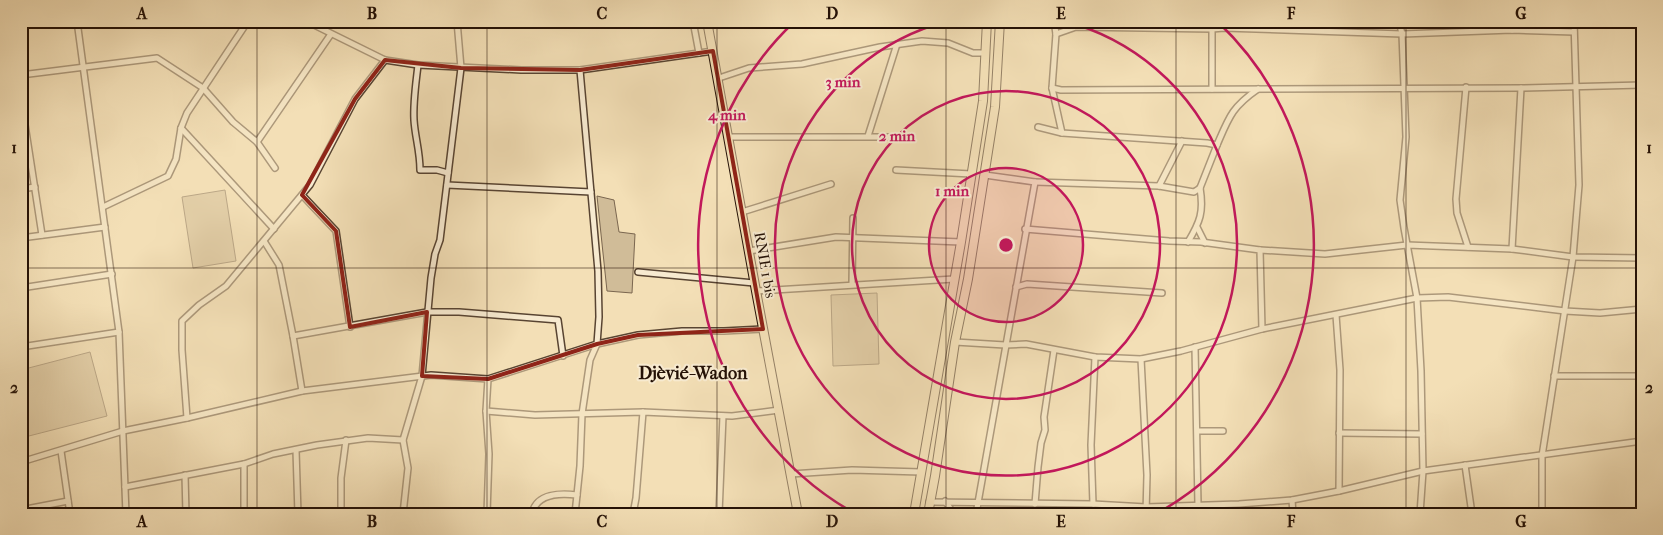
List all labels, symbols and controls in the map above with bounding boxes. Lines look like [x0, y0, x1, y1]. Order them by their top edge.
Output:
text: A [136, 4, 148, 23]
text: B [367, 4, 377, 23]
text: C [597, 4, 608, 23]
text: D [826, 4, 838, 23]
text: E [1056, 4, 1066, 23]
text: F [1286, 4, 1296, 23]
text: G [1515, 4, 1527, 23]
text: 3 min [826, 73, 861, 91]
text: 4 min [707, 106, 746, 124]
text: 2 min [879, 127, 916, 145]
text: 1 [11, 138, 17, 157]
text: 1 [1646, 138, 1652, 157]
text: 1 min [935, 182, 969, 200]
street label: RNIE 1 bis [750, 231, 780, 300]
centre of rings [997, 236, 1015, 254]
district label: Djèvié-Wadon [639, 363, 748, 384]
text: 2 [10, 378, 18, 397]
text: 2 [1645, 378, 1653, 397]
text: A [136, 512, 148, 531]
text: B [367, 512, 377, 531]
text: C [597, 512, 608, 531]
text: D [826, 512, 838, 531]
text: E [1056, 512, 1066, 531]
text: F [1286, 512, 1296, 531]
text: G [1515, 512, 1527, 531]

